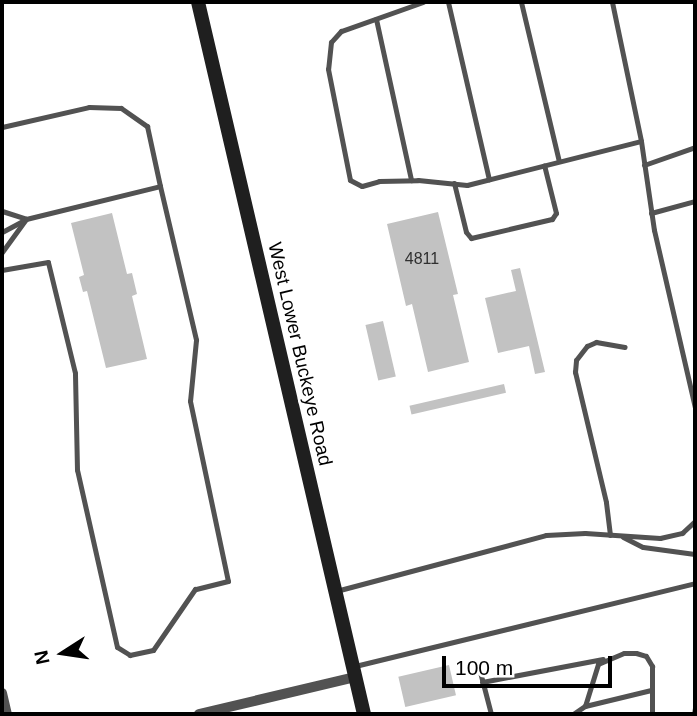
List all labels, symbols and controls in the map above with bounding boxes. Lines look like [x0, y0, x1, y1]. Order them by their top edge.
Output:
street label: West Lower Buckeye Road [263, 240, 337, 468]
house number: 4811 [405, 249, 439, 269]
north arrow [28, 618, 98, 688]
scale bar [445, 642, 615, 686]
text: N [30, 649, 54, 666]
text: 100 m [455, 656, 513, 679]

